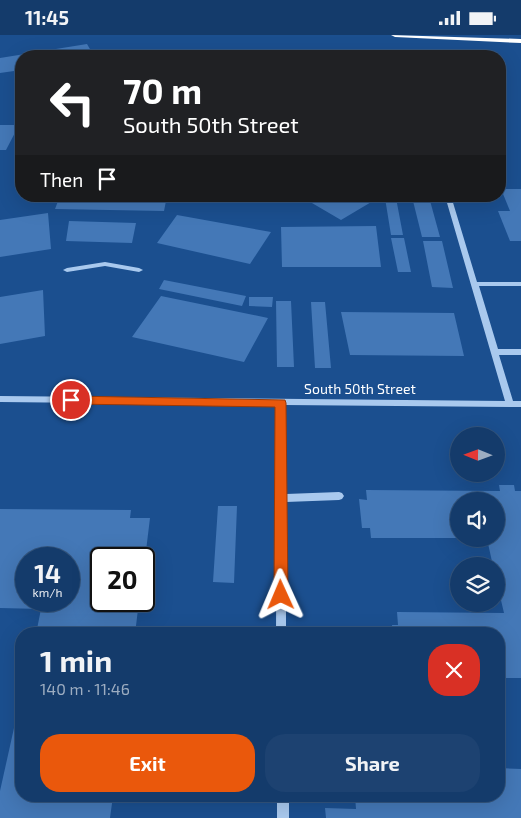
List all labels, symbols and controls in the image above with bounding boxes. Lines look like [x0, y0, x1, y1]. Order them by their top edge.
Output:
text: 11:45 [25, 6, 69, 29]
text: 70 m [123, 69, 202, 111]
icon: left [40, 70, 105, 135]
text: South 50th Street [123, 111, 299, 137]
icon: arrive [93, 165, 121, 193]
text: Then [40, 168, 83, 191]
pin [50, 379, 92, 421]
street label: South 50th Street [304, 380, 416, 397]
icon: arrive [57, 386, 85, 414]
north arrow [450, 427, 505, 483]
map controls [450, 427, 505, 612]
button: sound [450, 492, 505, 547]
speed limit sign: 20 [90, 547, 155, 612]
button: layers [450, 557, 505, 612]
text: 14 [34, 558, 61, 588]
position arrow [254, 568, 306, 620]
text: km/h [33, 585, 62, 599]
text: 1 min [40, 642, 112, 678]
button: close [428, 644, 480, 696]
text: 140 m · 11:46 [40, 679, 130, 698]
button: Exit [40, 734, 255, 792]
button: Share [265, 734, 480, 792]

